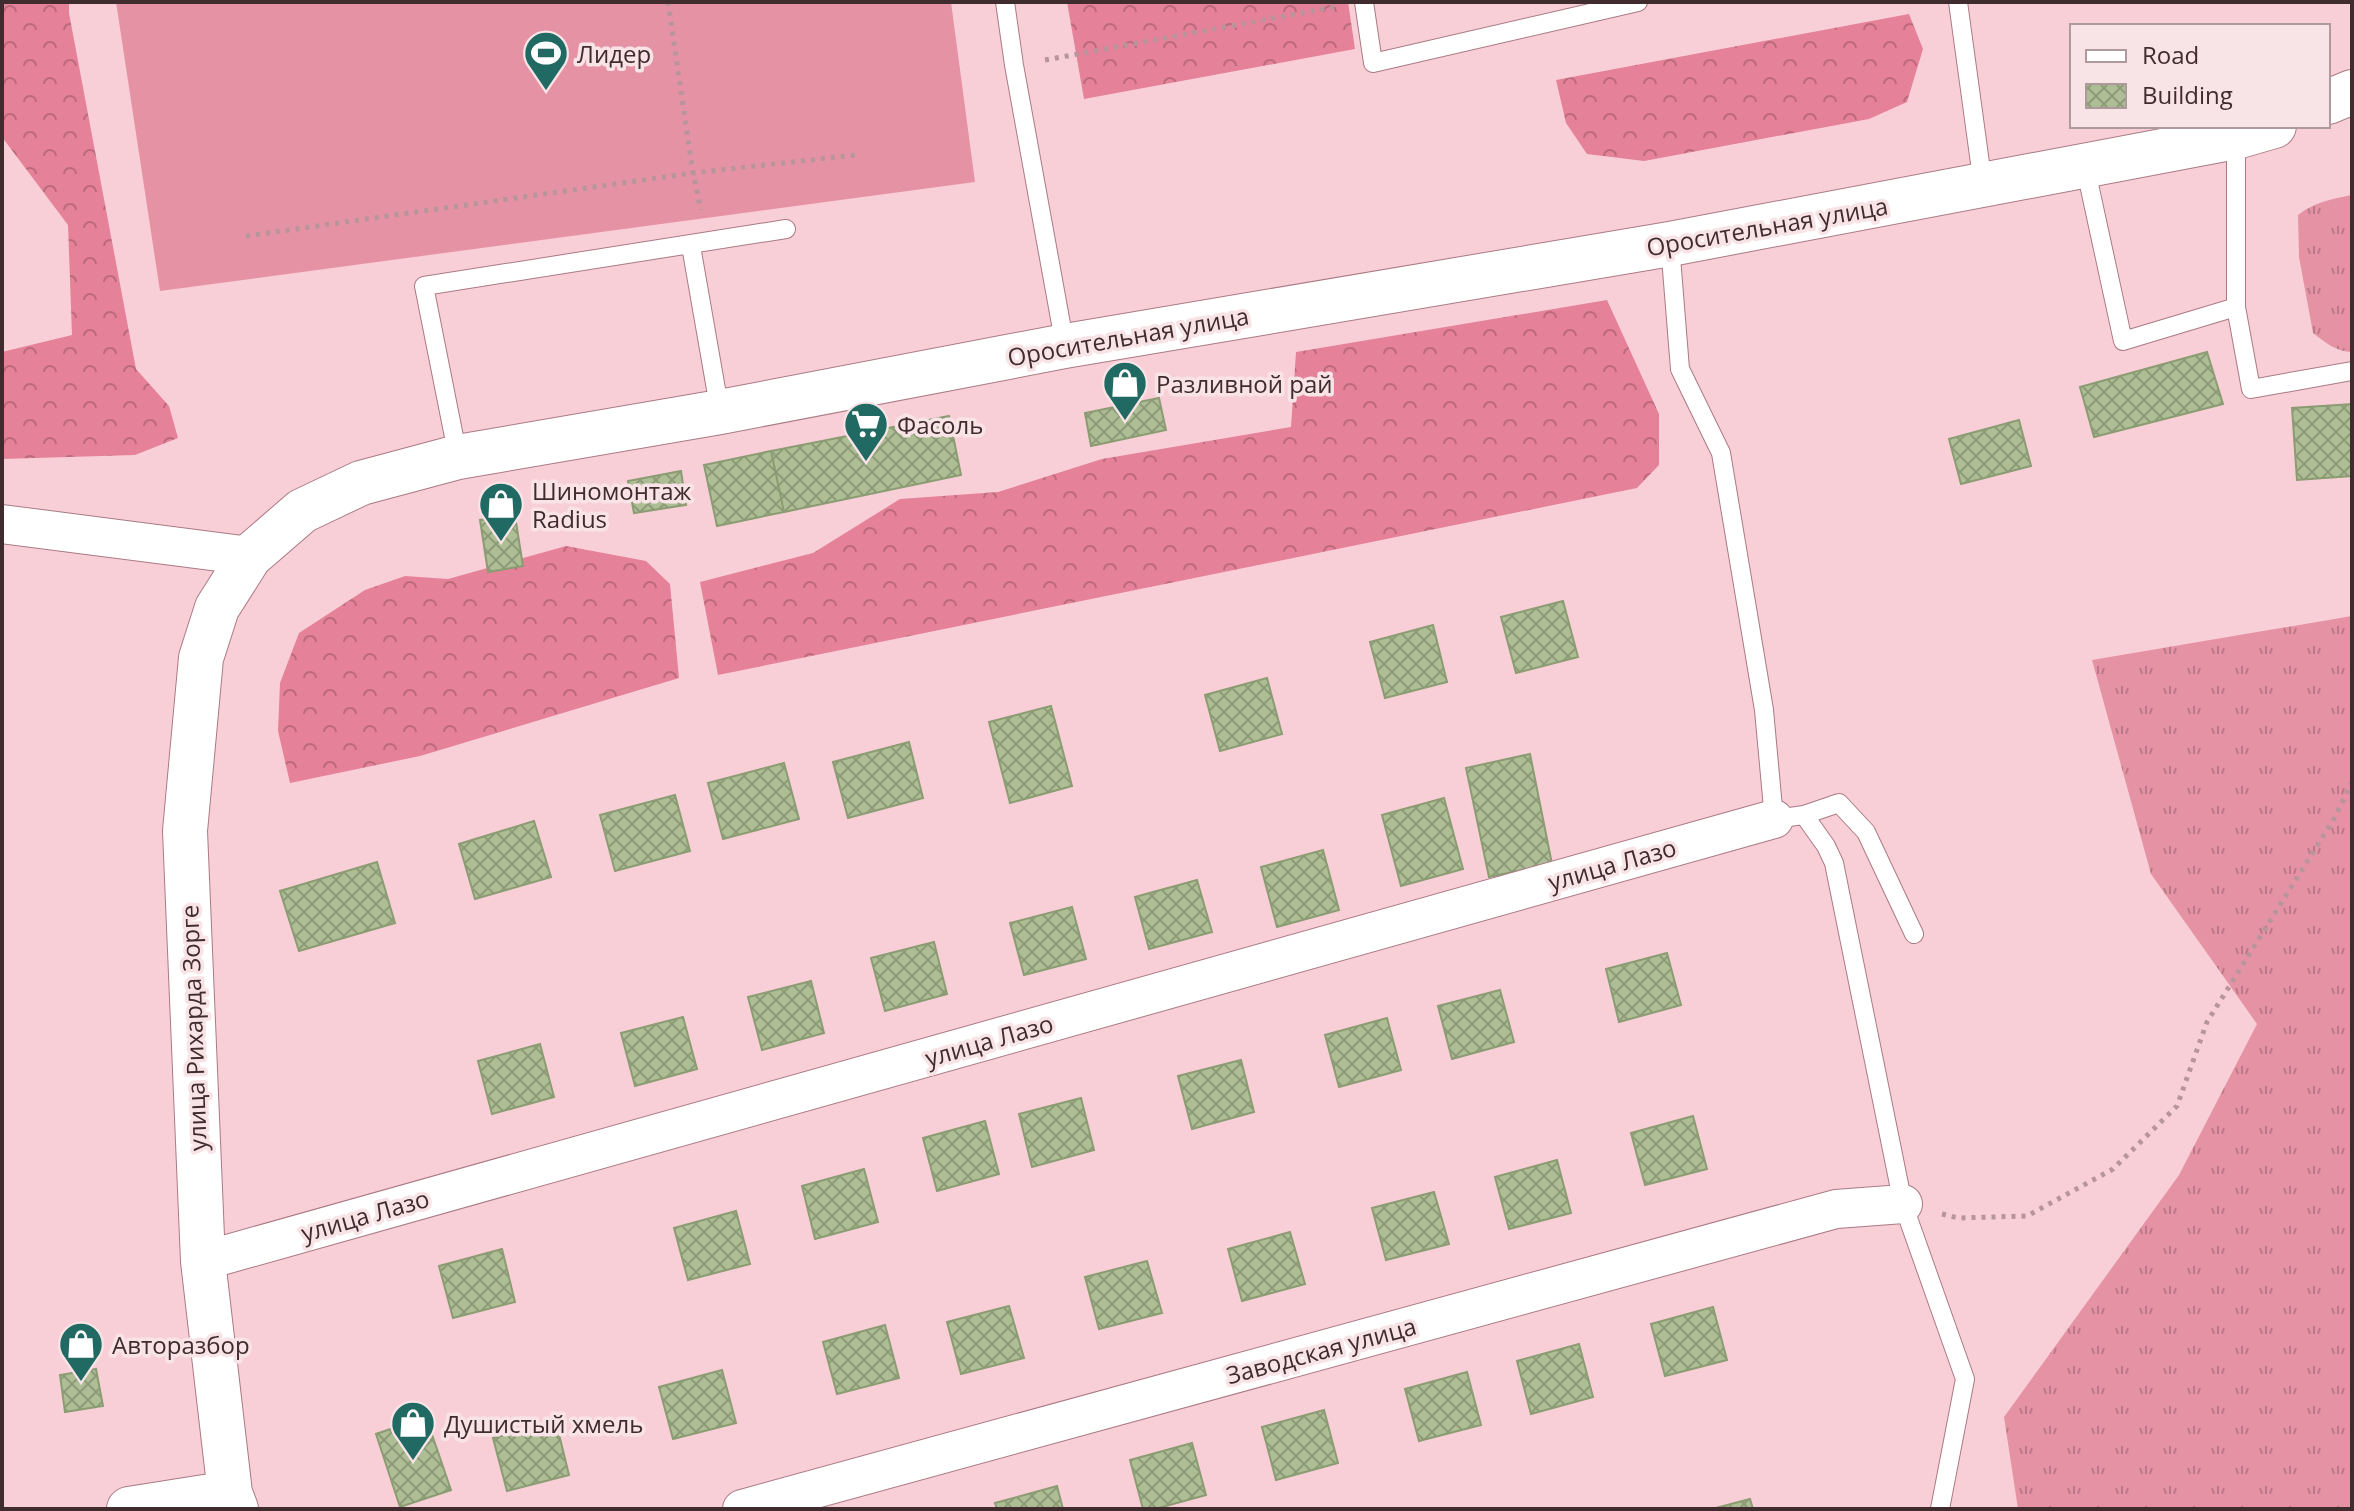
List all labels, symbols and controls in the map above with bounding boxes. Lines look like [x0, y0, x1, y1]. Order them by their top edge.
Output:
legend [2070, 24, 2330, 128]
sports icon: Лидер [522, 29, 570, 92]
place label: Лидер [577, 37, 651, 70]
text: Road [2142, 38, 2199, 71]
text: Building [2142, 78, 2233, 111]
street label: Оросительная улица [1644, 189, 1890, 263]
street label: Оросительная улица [1005, 299, 1251, 373]
shop icon: Разливной рай [1101, 359, 1149, 422]
place label: Разливной рай [1156, 367, 1333, 400]
supermarket icon: Фасоль [842, 400, 890, 463]
place label: Фасоль [897, 408, 983, 441]
place label: Шиномонтаж Radius [532, 474, 692, 535]
shop icon: Шиномонтаж Radius [477, 480, 525, 543]
street label: улица Лазо [1544, 830, 1680, 898]
street label: улица Рихарда Зорге [172, 904, 214, 1152]
street label: улица Лазо [921, 1006, 1057, 1074]
street label: улица Лазо [297, 1181, 433, 1249]
street label: Заводская улица [1222, 1309, 1420, 1391]
shop icon: Авторазбор [57, 1320, 105, 1383]
place label: Авторазбор [112, 1328, 250, 1361]
shop icon: Душистый хмель [389, 1399, 437, 1462]
place label: Душистый хмель [444, 1407, 643, 1440]

